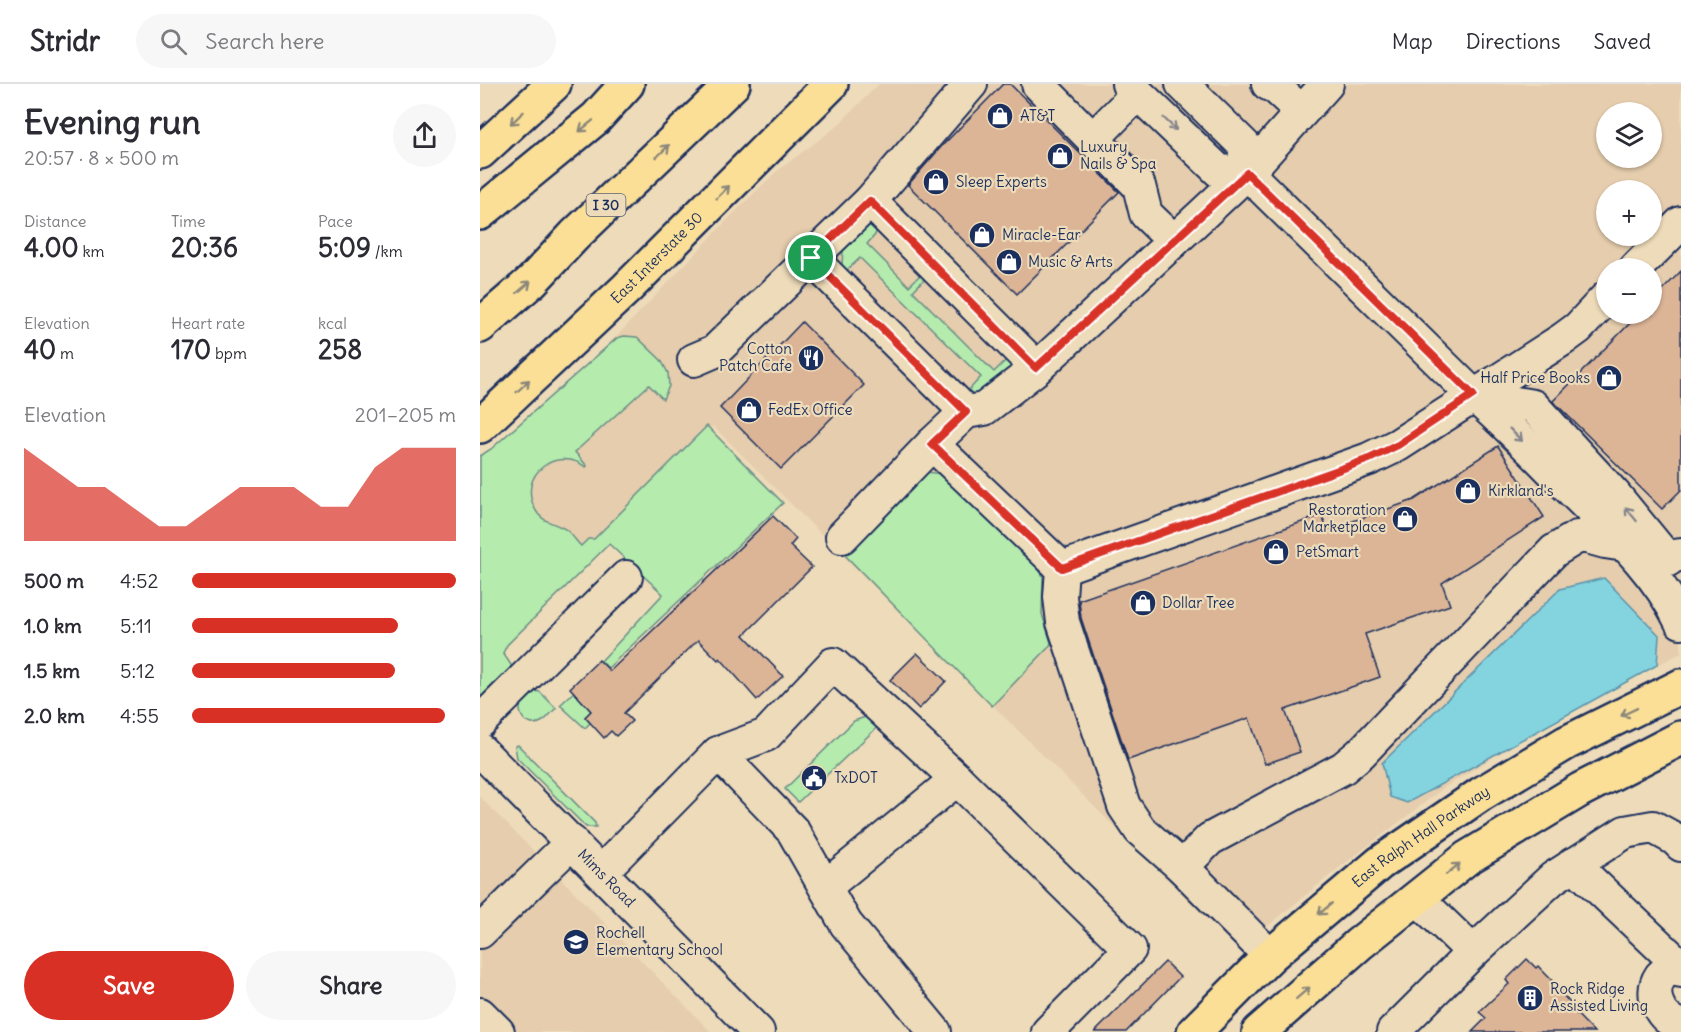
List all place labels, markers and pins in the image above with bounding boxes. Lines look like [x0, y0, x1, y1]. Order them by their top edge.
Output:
shop icon: AT&T [985, 101, 1015, 131]
place label: AT&T [1020, 106, 1056, 125]
place label: Luxury Nails & Spa [1080, 137, 1157, 173]
shop icon: Luxury Nails & Spa [1045, 141, 1075, 171]
shop icon: Sleep Experts [921, 167, 951, 197]
place label: Sleep Experts [956, 172, 1047, 191]
shop icon: Miracle-Ear [967, 220, 997, 250]
place label: Miracle-Ear [1002, 225, 1081, 244]
pin [785, 232, 836, 283]
shop icon: Music & Arts [994, 247, 1024, 277]
place label: Music & Arts [1028, 252, 1113, 271]
place label: Cotton Patch Cafe [719, 339, 792, 375]
restaurant icon: Cotton Patch Cafe [796, 343, 826, 373]
shop icon: Half Price Books [1594, 363, 1624, 393]
place label: Half Price Books [1480, 368, 1590, 387]
shop icon: FedEx Office [734, 395, 764, 425]
place label: FedEx Office [768, 400, 852, 419]
shop icon: Kirkland's [1453, 476, 1483, 506]
place label: Kirkland's [1488, 481, 1554, 500]
place label: Restoration Marketplace [1303, 500, 1386, 536]
shop icon: Restoration Marketplace [1390, 504, 1420, 534]
shop icon: PetSmart [1261, 537, 1291, 567]
place label: PetSmart [1296, 542, 1359, 561]
shop icon: Dollar Tree [1128, 588, 1158, 618]
place label: Dollar Tree [1162, 593, 1235, 612]
public building icon: TxDOT [799, 763, 829, 793]
place label: TxDOT [834, 768, 878, 787]
place label: Rochell Elementary School [596, 923, 723, 959]
school or university icon: Rochell Elementary School [561, 927, 591, 957]
place label: Rock Ridge Assisted Living [1550, 979, 1648, 1015]
building icon: Rock Ridge Assisted Living [1515, 983, 1545, 1013]

